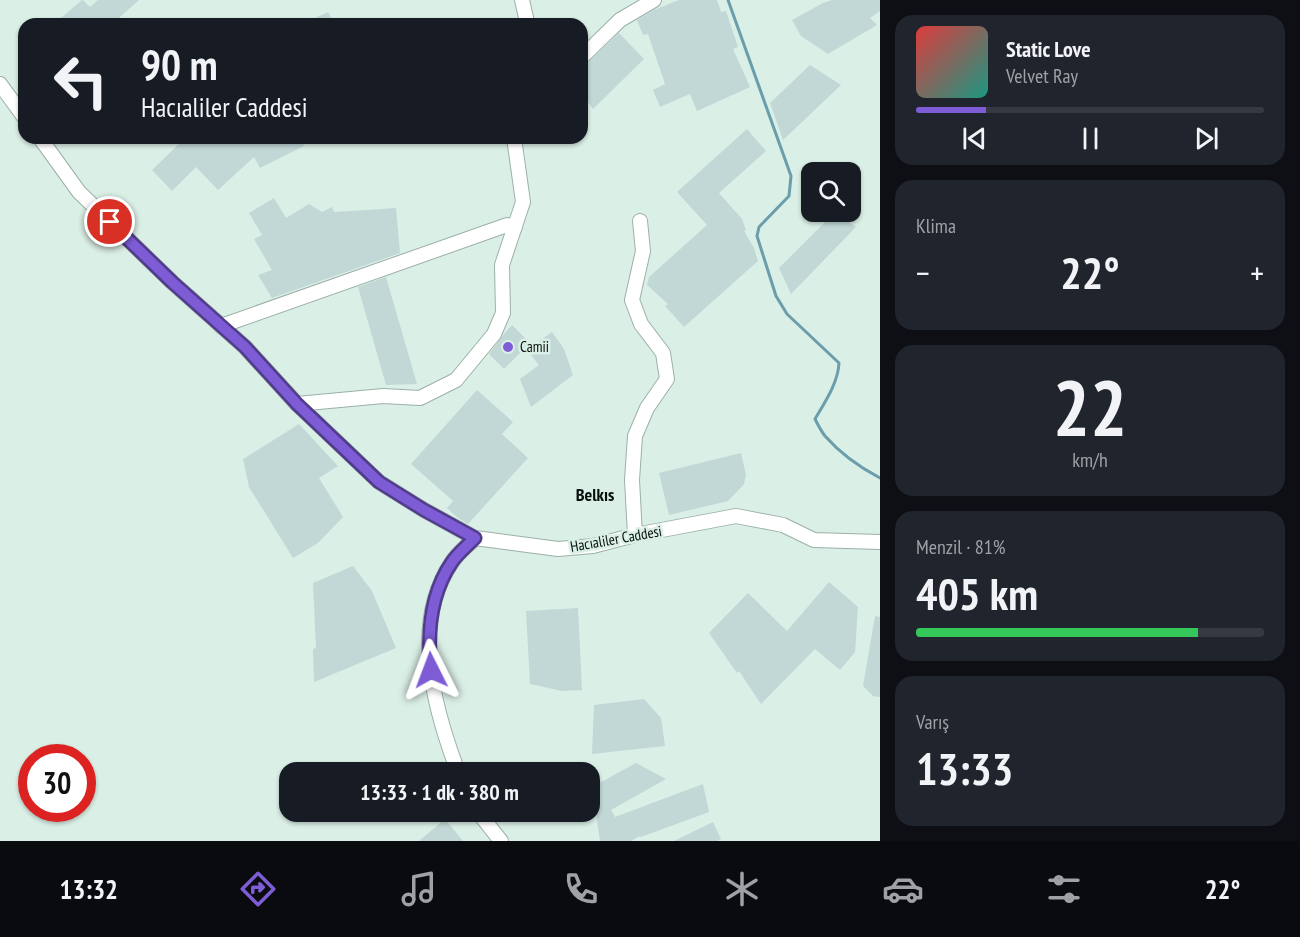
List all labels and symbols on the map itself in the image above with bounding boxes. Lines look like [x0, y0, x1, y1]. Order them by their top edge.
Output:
pin [84, 196, 135, 247]
place label: Camii [520, 337, 549, 356]
marker: Camii [501, 340, 515, 354]
district label: Belkıs [576, 483, 614, 506]
street label: Hacıaliler Caddesi [569, 521, 663, 556]
position arrow [399, 638, 463, 702]
speed limit sign: 30 [18, 744, 96, 822]

